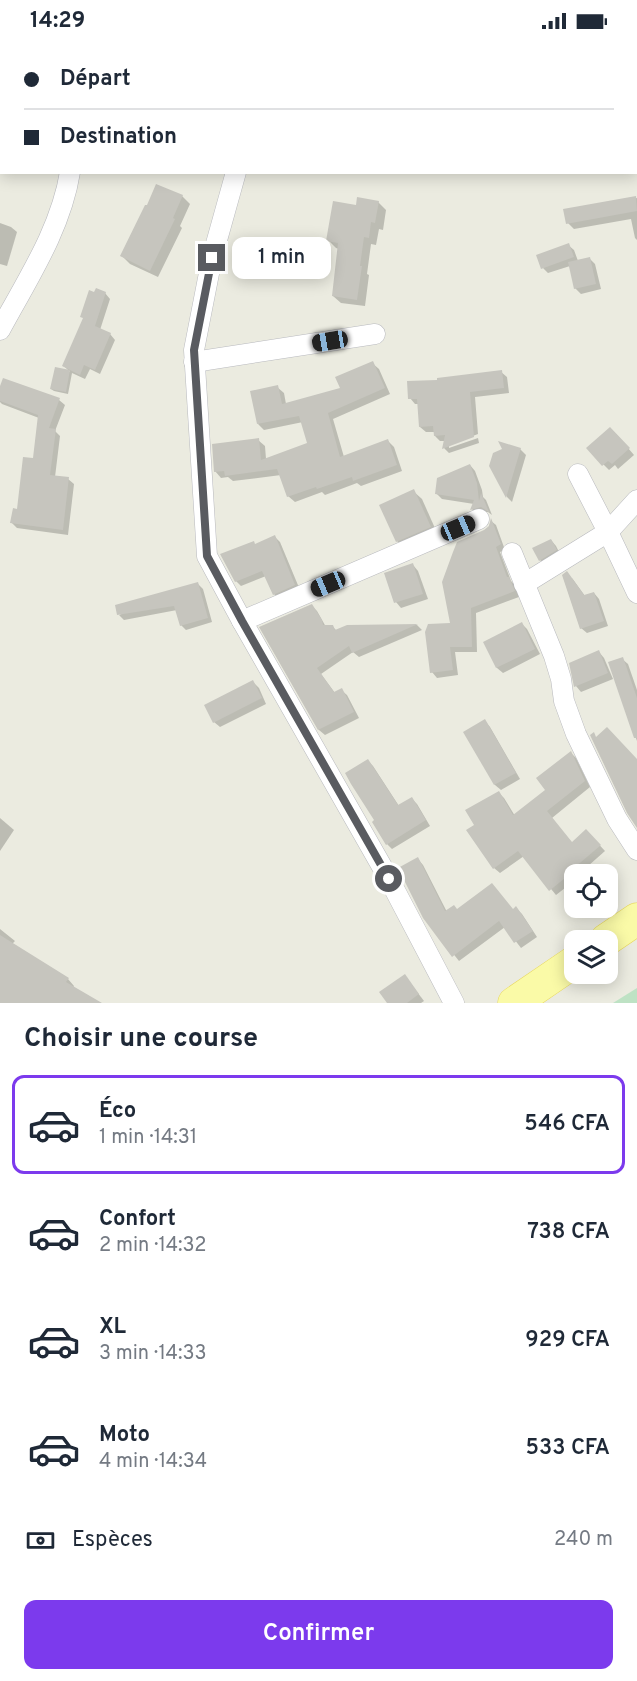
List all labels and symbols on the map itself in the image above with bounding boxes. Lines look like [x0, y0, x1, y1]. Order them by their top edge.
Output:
callout: 1 min [233, 237, 332, 279]
route end [198, 244, 225, 271]
car [311, 329, 349, 353]
car [438, 513, 478, 543]
car [308, 569, 348, 599]
route start [375, 865, 402, 892]

